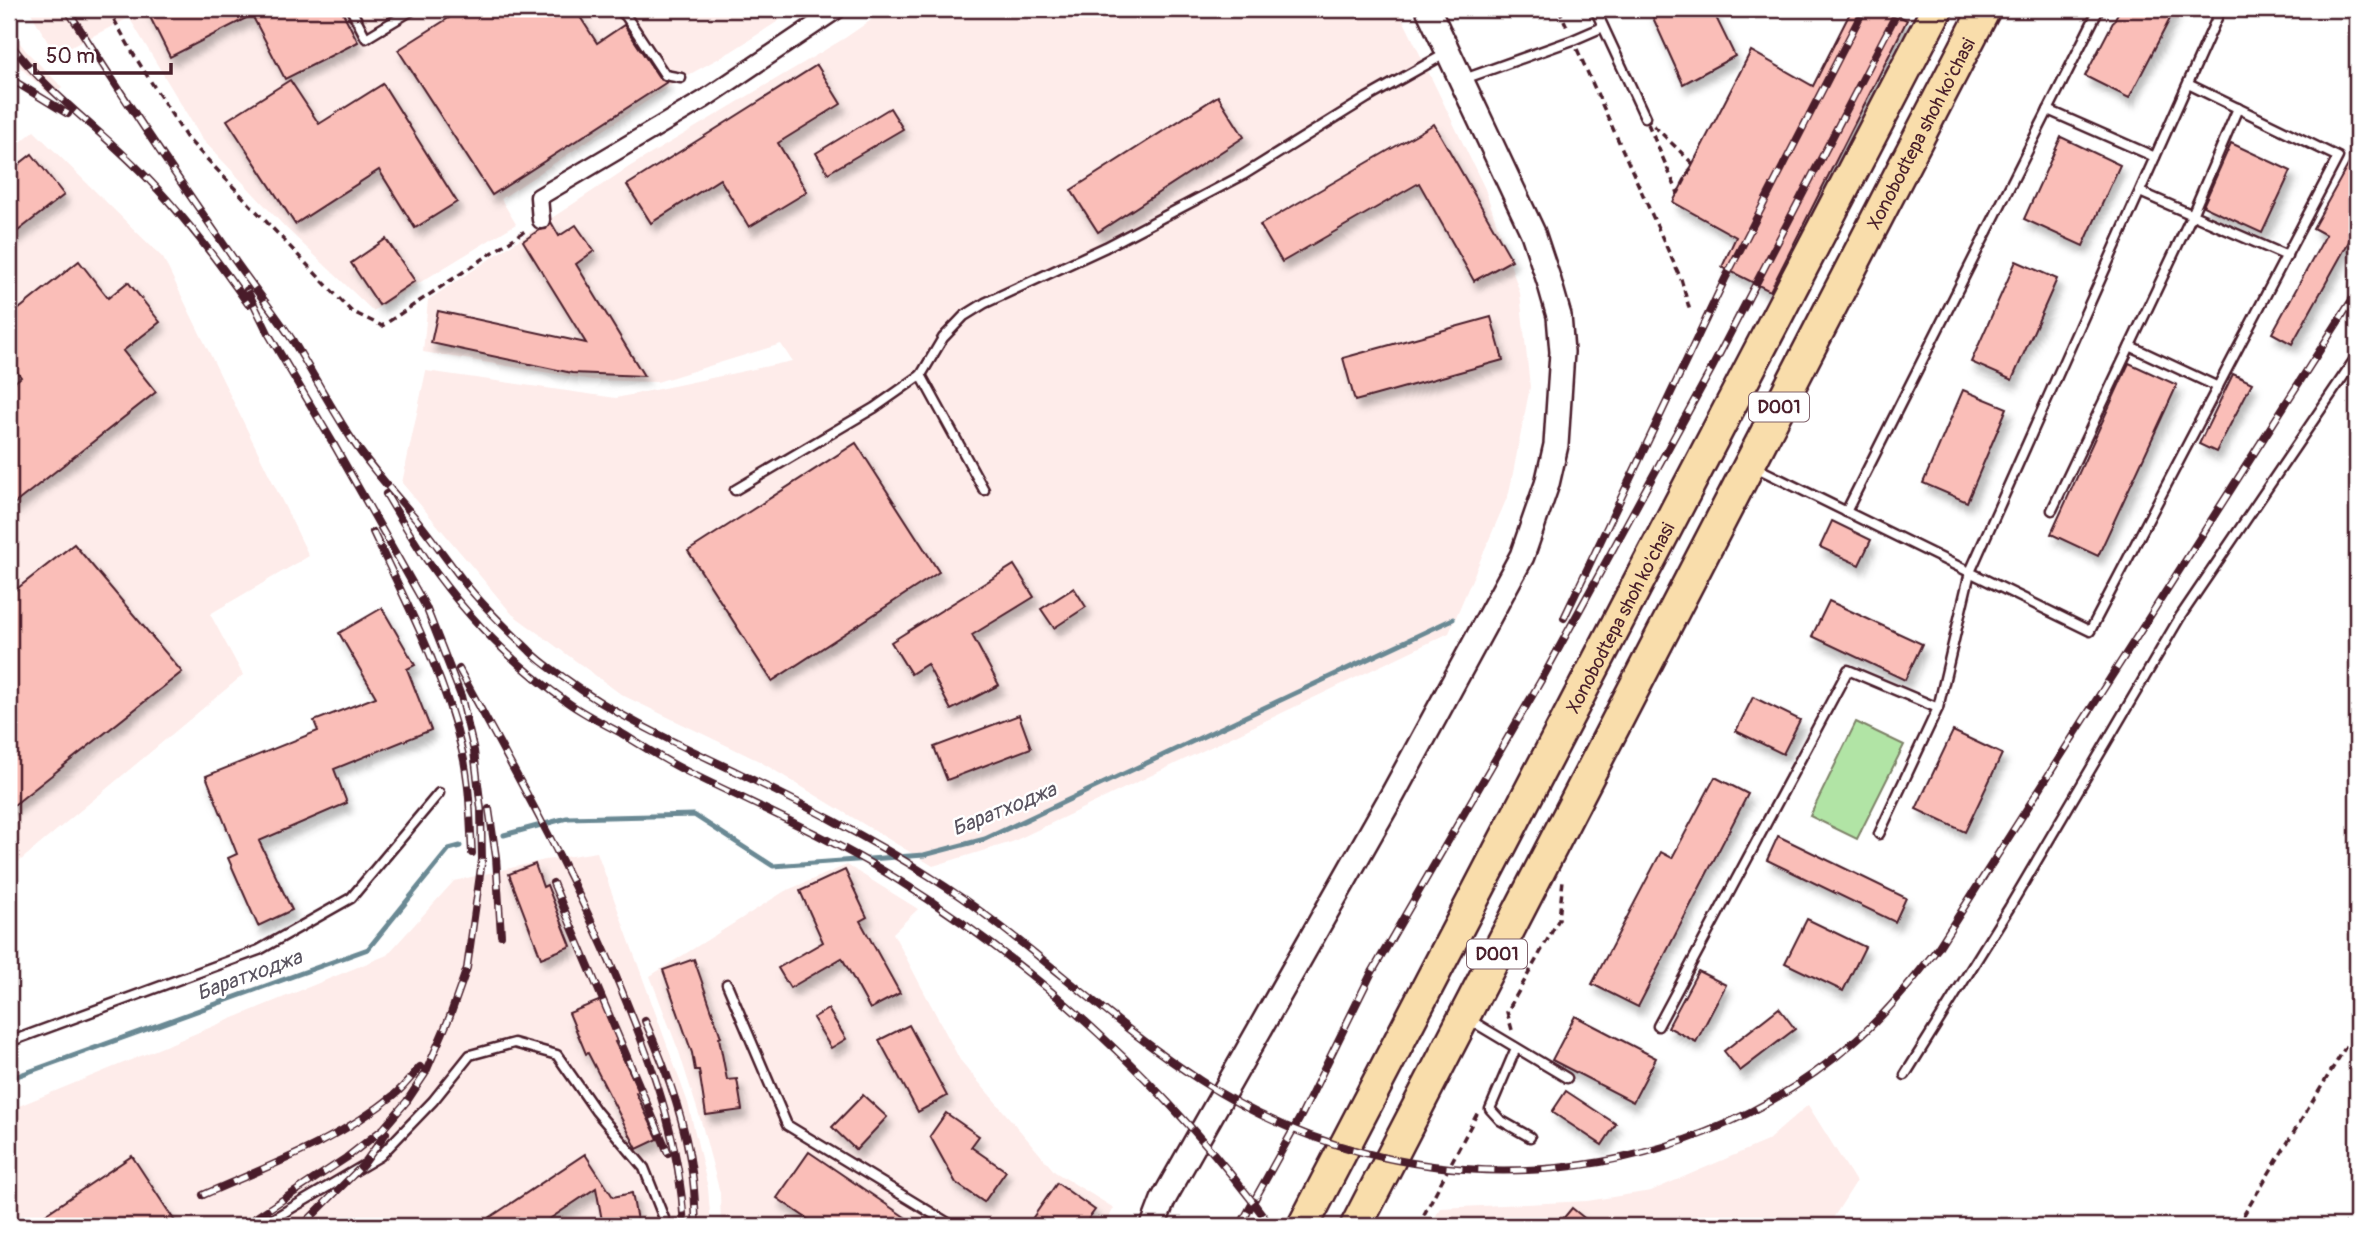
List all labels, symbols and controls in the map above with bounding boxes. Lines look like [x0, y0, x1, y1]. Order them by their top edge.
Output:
scale bar [35, 32, 172, 76]
street label: Xonobodtepa shoh ko'chasi [1862, 34, 1981, 233]
text: 50 m [46, 43, 95, 70]
road number: D001 [1749, 393, 1809, 422]
street label: Xonobodtepa shoh ko'chasi [1561, 519, 1680, 718]
water label: Баратходжа [948, 776, 1061, 843]
road number: D001 [1467, 939, 1527, 968]
water label: Баратходжа [193, 944, 307, 1007]

